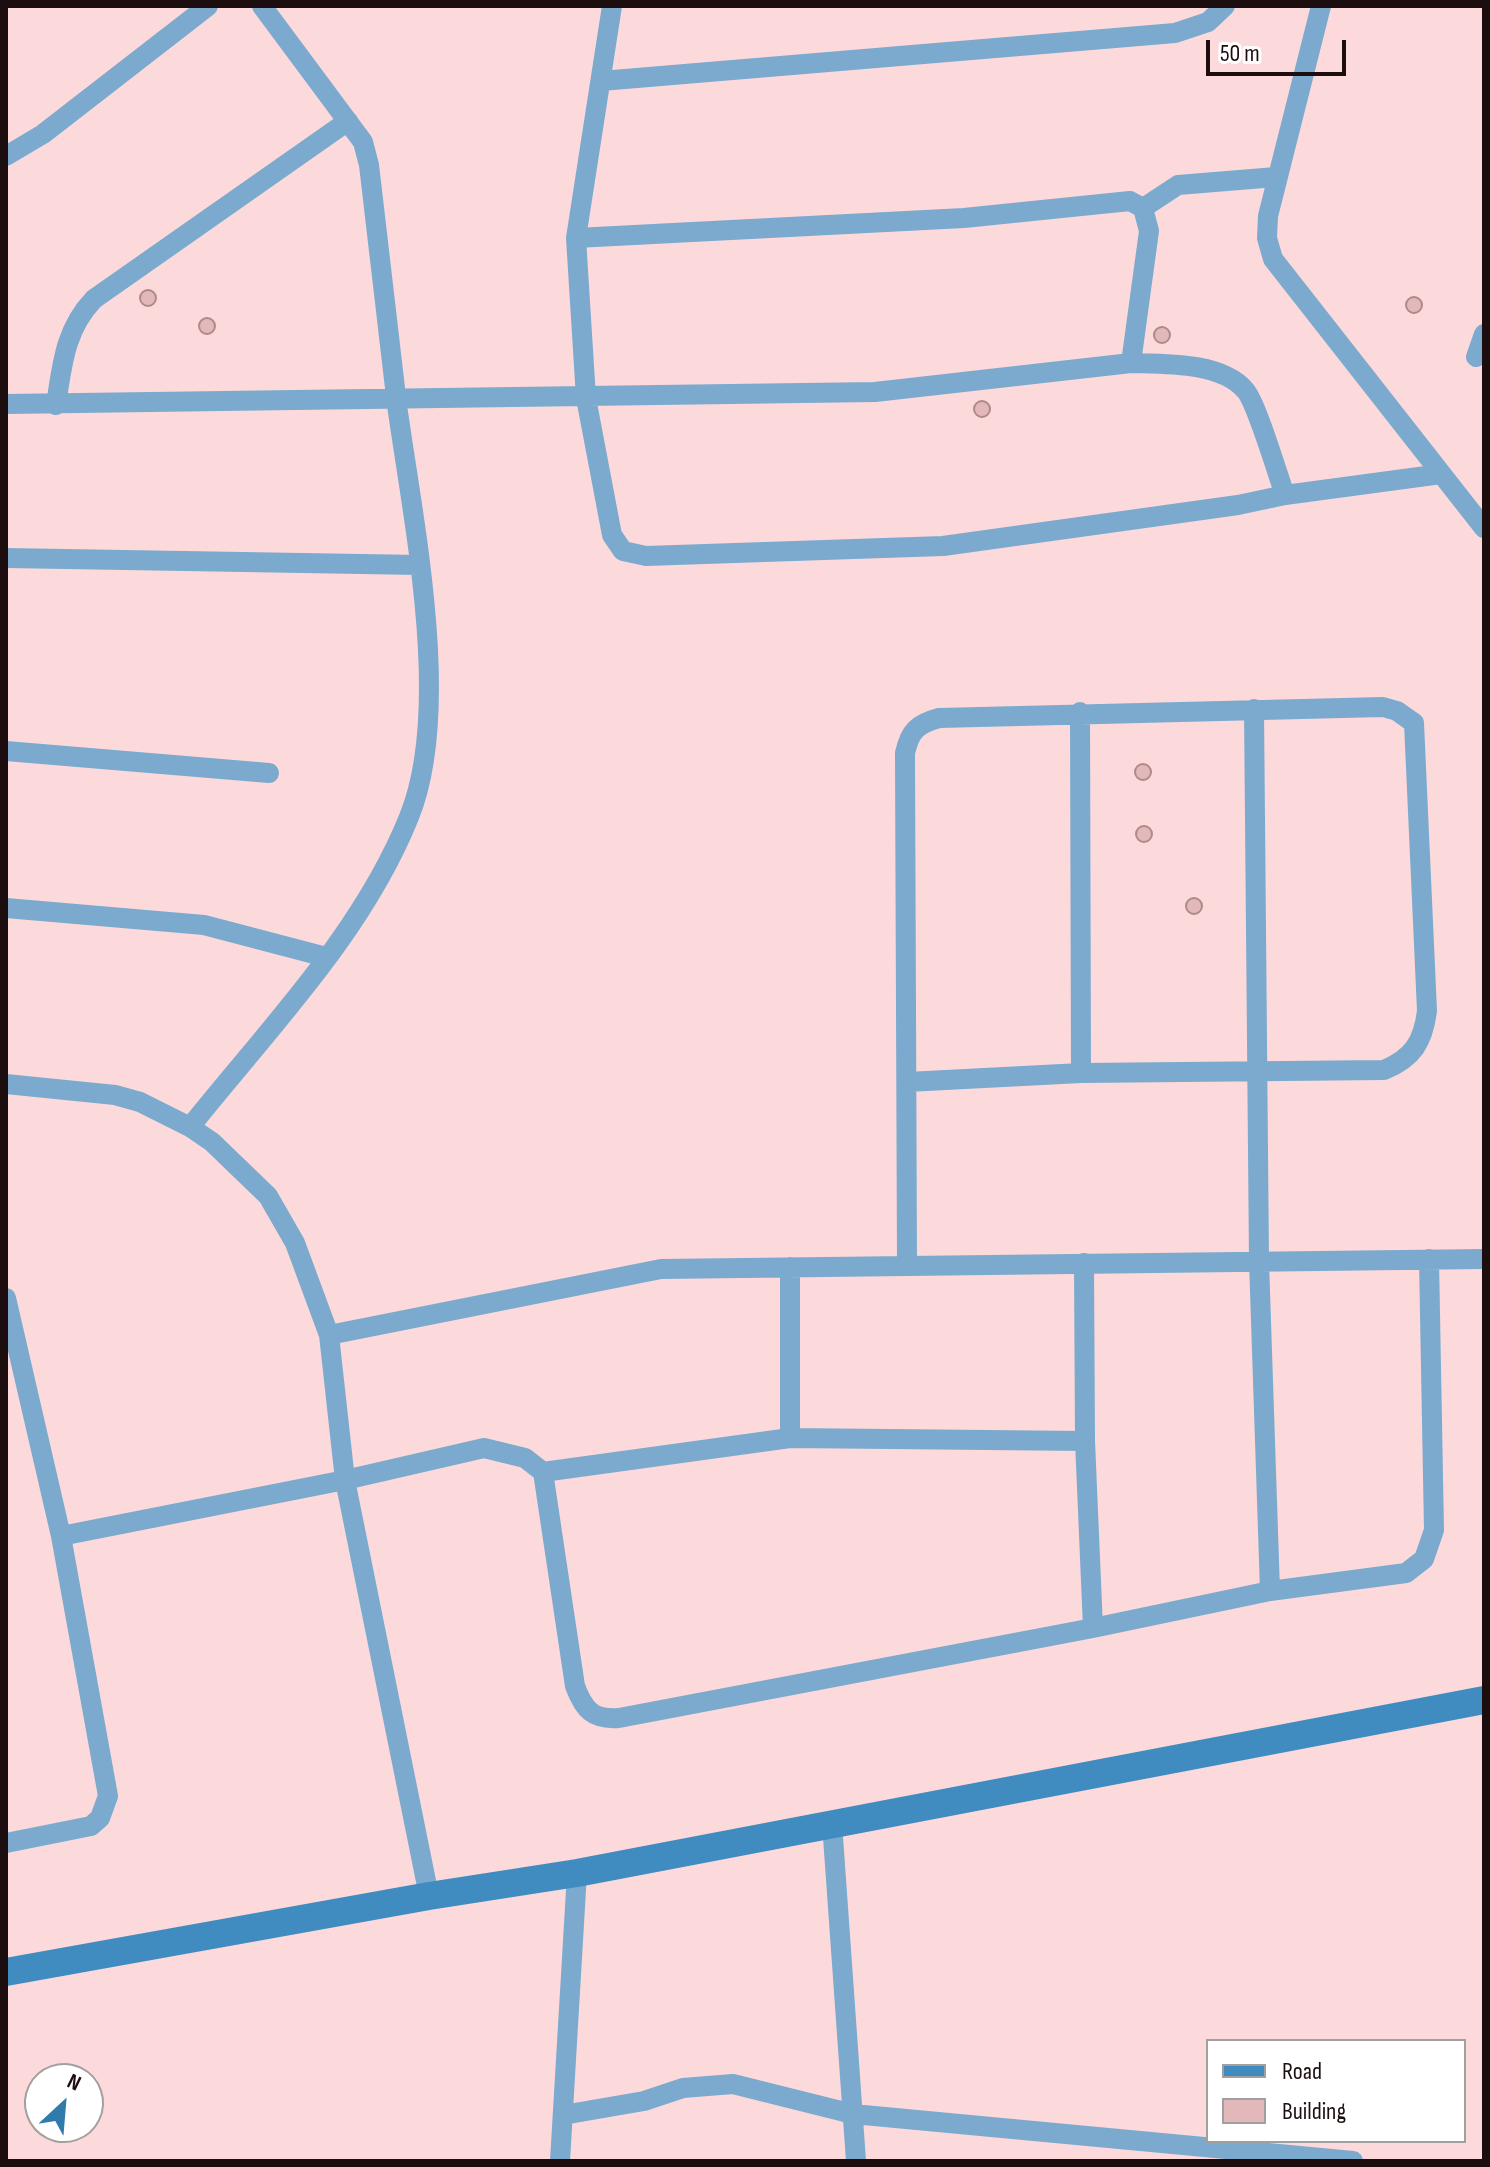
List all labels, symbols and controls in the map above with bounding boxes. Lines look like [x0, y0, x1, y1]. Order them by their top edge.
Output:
scale bar [1210, 24, 1350, 74]
text: 50 m [1220, 39, 1260, 68]
legend [1206, 2039, 1466, 2143]
text: Road [1282, 2057, 1322, 2086]
north arrow [24, 2063, 104, 2143]
text: N [63, 2068, 85, 2097]
text: Building [1282, 2097, 1346, 2126]

